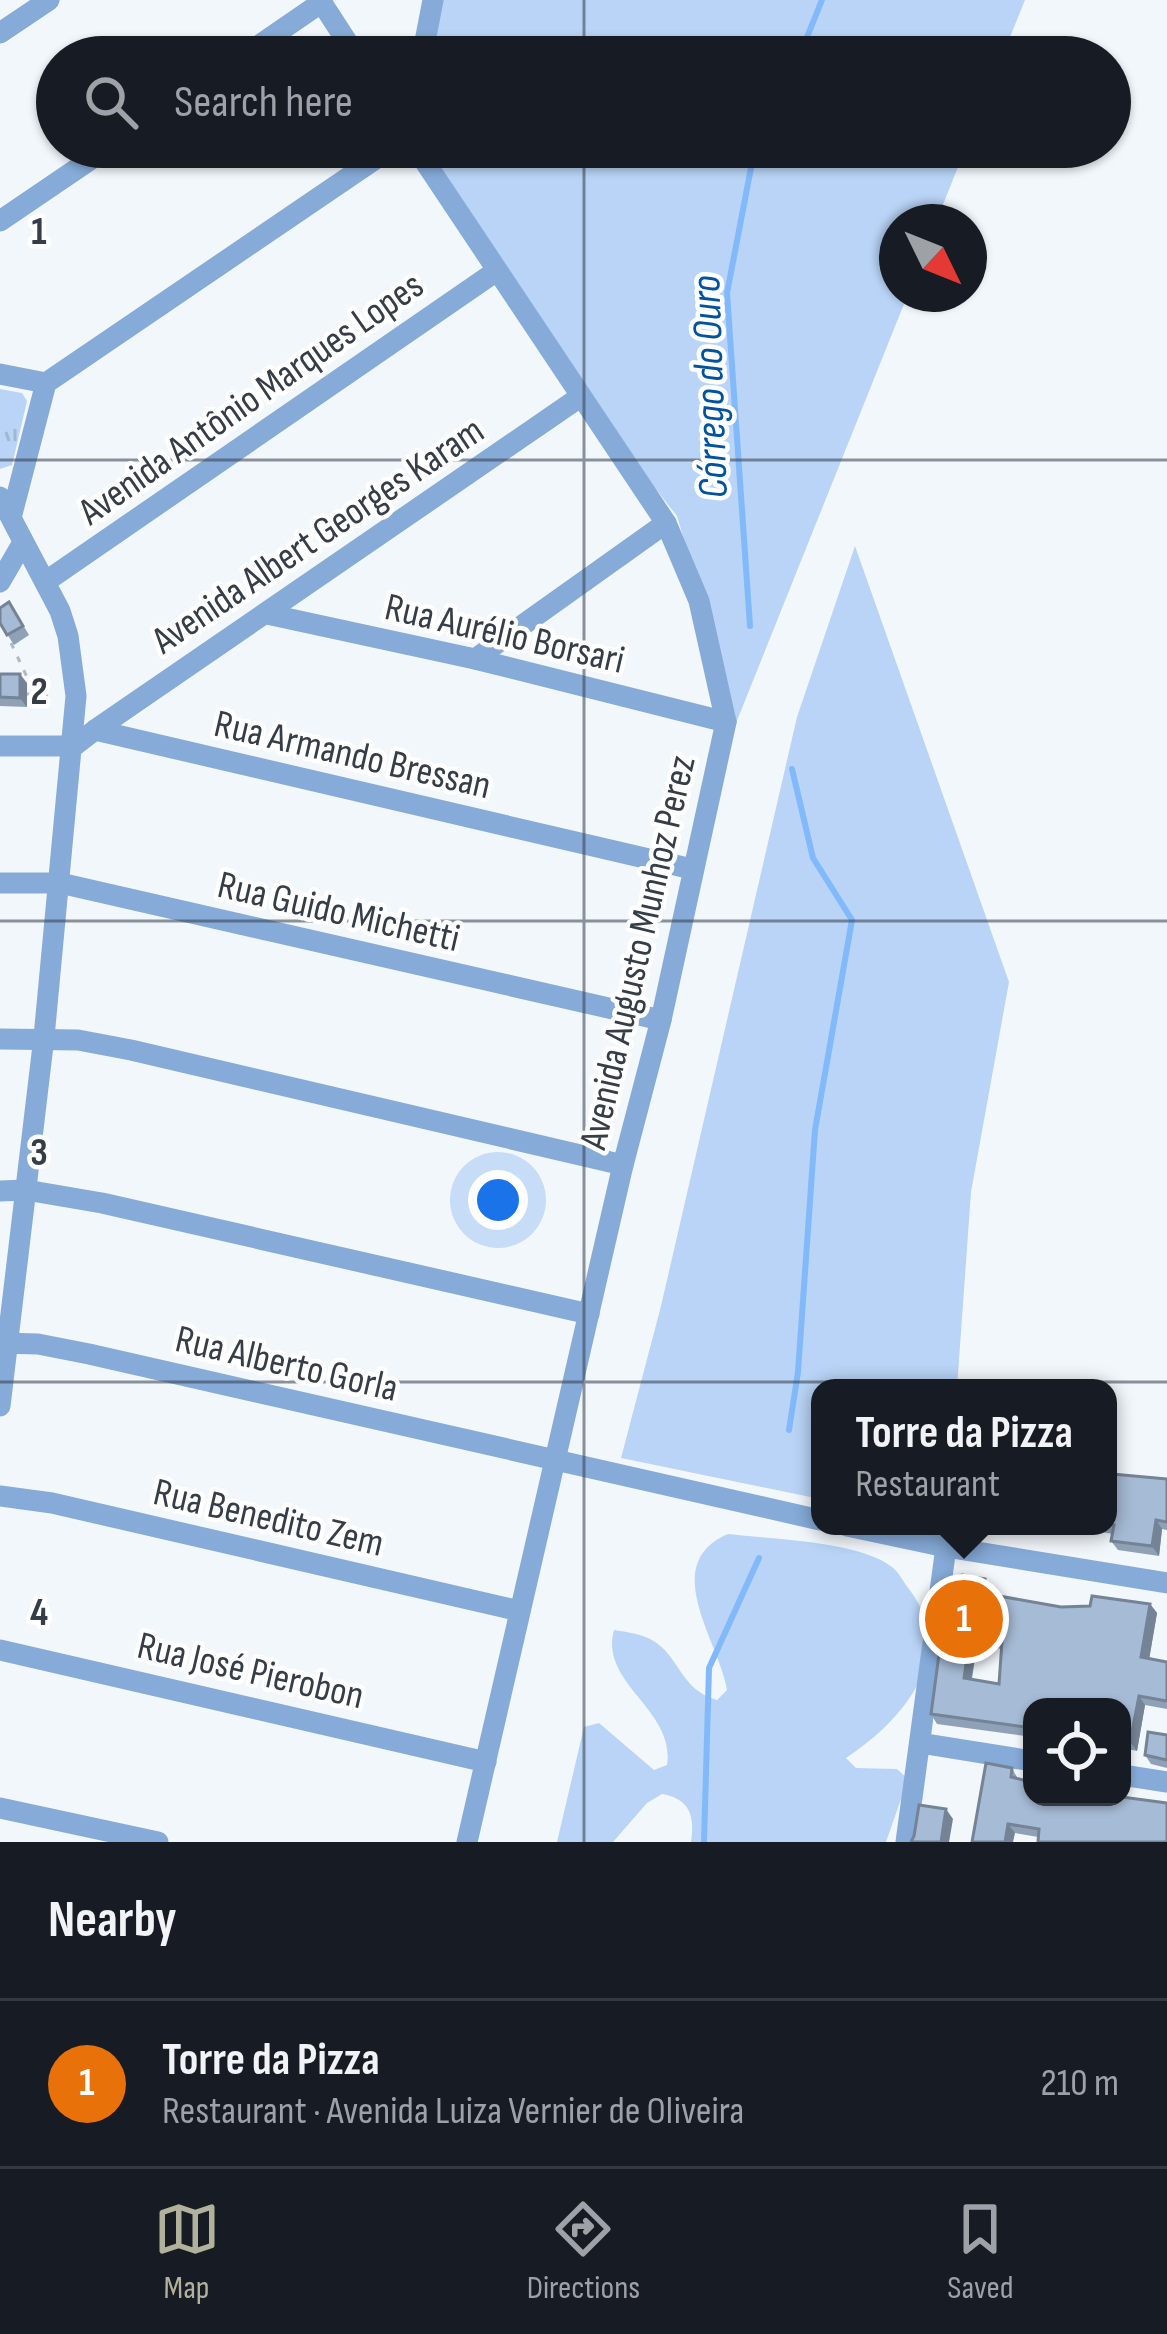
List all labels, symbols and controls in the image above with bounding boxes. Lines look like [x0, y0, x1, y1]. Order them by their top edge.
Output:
search box [36, 36, 1131, 168]
icon: search [78, 69, 144, 135]
text: Search here [174, 75, 353, 130]
north arrow [879, 204, 987, 312]
text: 1 [31, 209, 47, 256]
street label: Avenida Antônio Marques Lopes [69, 262, 433, 536]
water label: Córrego do Ouro [681, 274, 740, 499]
street label: Avenida Albert Georges Karam [143, 408, 493, 665]
street label: Rua Aurélio Borsari [380, 584, 629, 685]
text: 2 [30, 669, 48, 716]
street label: Rua Armando Bressan [210, 701, 495, 810]
street label: Avenida Augusto Munhoz Perez [570, 751, 707, 1155]
street label: Rua Guido Michetti [213, 862, 464, 963]
text: 3 [30, 1130, 48, 1177]
your location [468, 1170, 528, 1230]
street label: Rua Alberto Gorla [171, 1316, 402, 1413]
popup [811, 1379, 1117, 1535]
text: Torre da Pizza [855, 1406, 1073, 1461]
text: Restaurant [855, 1461, 1000, 1508]
street label: Rua Benedito Zem [149, 1469, 388, 1568]
pin: 1 [925, 1574, 1003, 1664]
text: 4 [30, 1590, 48, 1637]
street label: Rua José Pierobon [133, 1623, 368, 1720]
map controls [1023, 1698, 1131, 1806]
button: locate [1023, 1698, 1131, 1806]
text: Nearby [48, 1890, 177, 1951]
text: Torre da Pizza [162, 2033, 380, 2088]
text: 1 [79, 2060, 95, 2107]
text: 210 m [1041, 2060, 1119, 2107]
text: Restaurant · Avenida Luiza Vernier de Oliveira [162, 2088, 744, 2135]
tab: Map [154, 2196, 220, 2308]
tab: Directions [527, 2196, 640, 2308]
tab: Saved [947, 2196, 1013, 2308]

